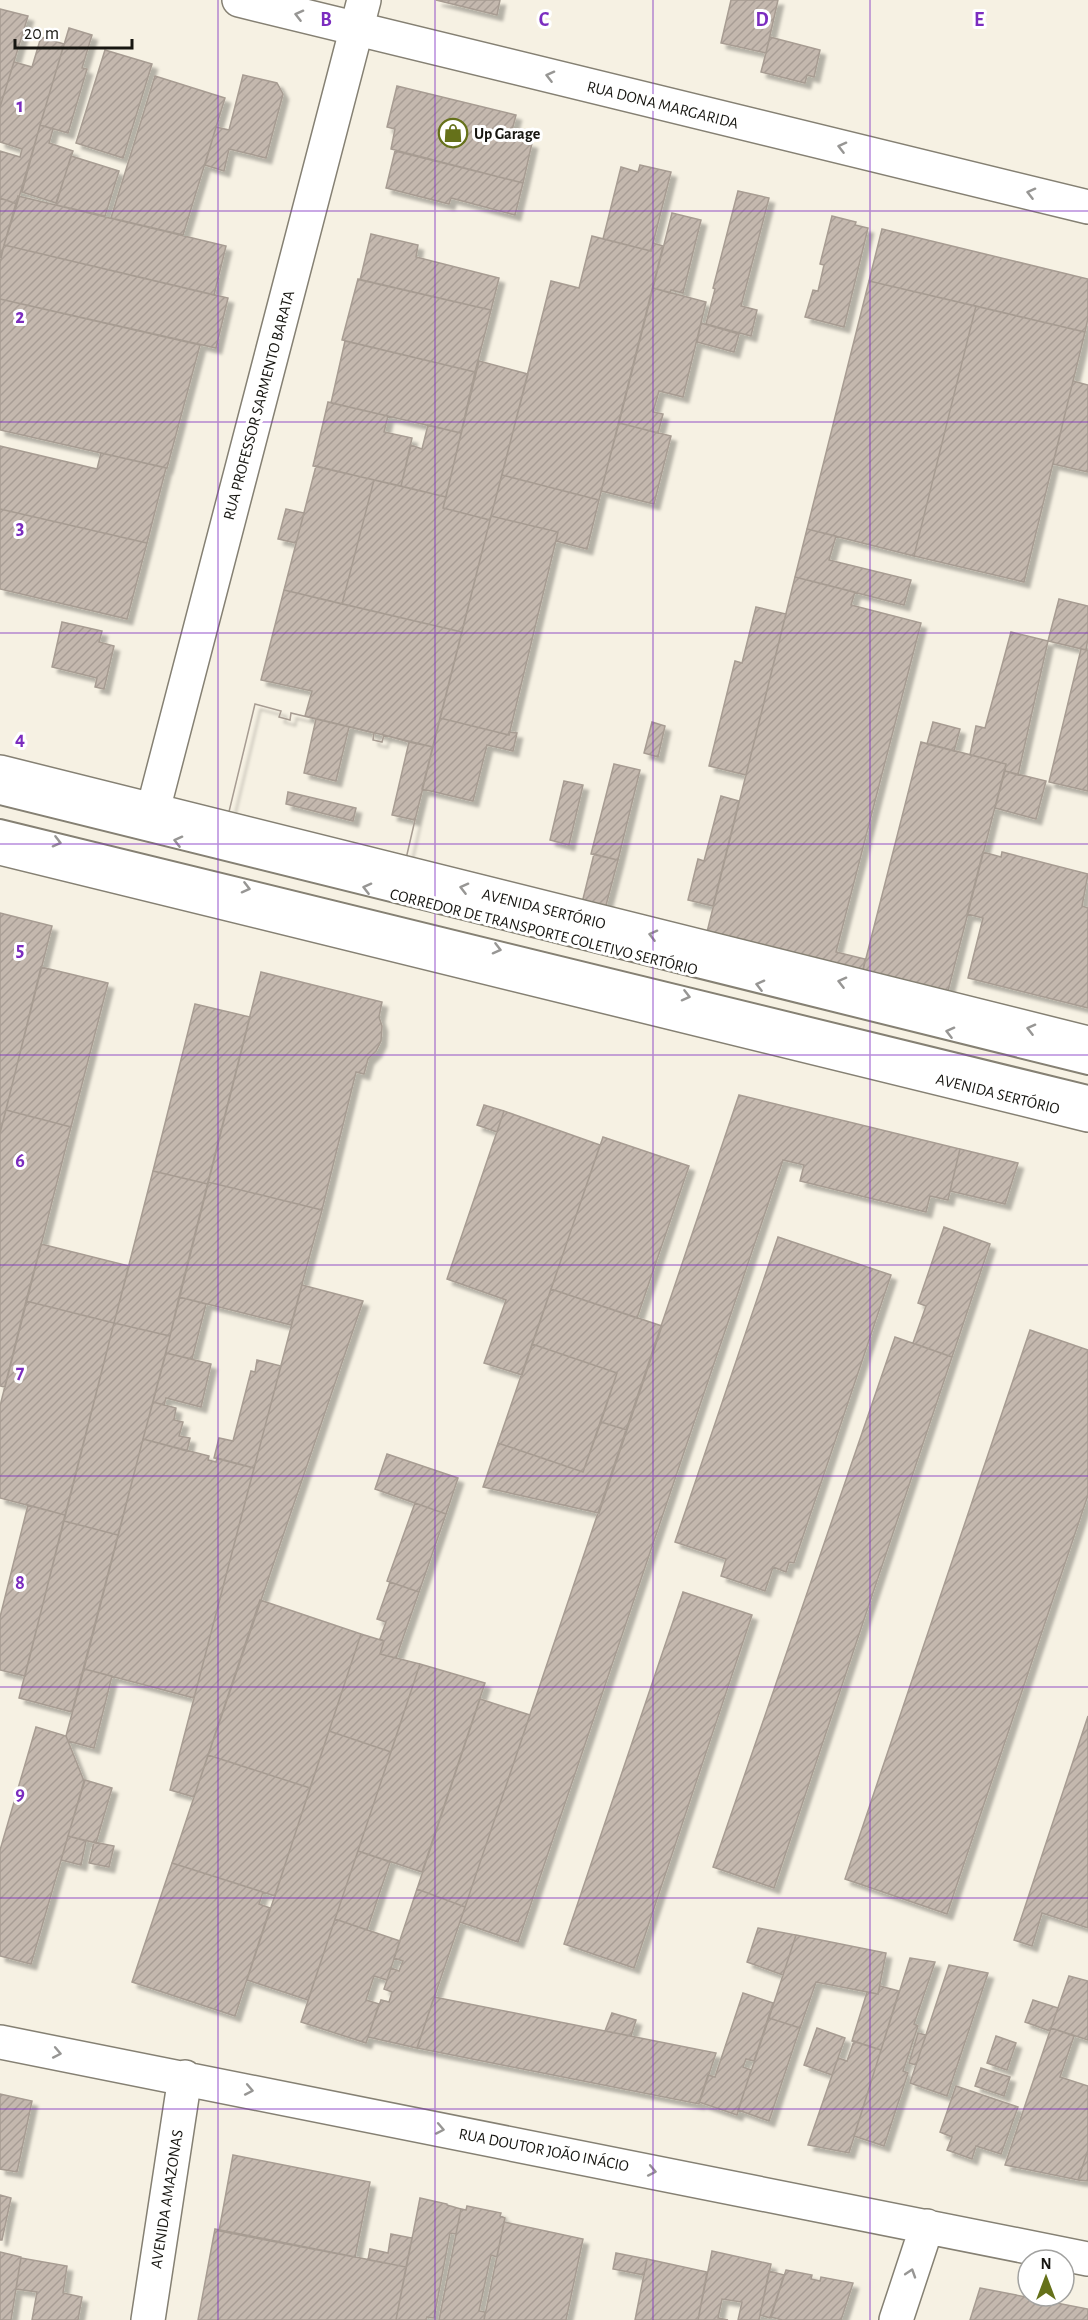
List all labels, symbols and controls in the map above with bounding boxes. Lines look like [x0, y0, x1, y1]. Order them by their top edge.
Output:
one-way arrow [295, 9, 305, 22]
text: B [320, 10, 332, 30]
text: C [539, 10, 550, 30]
text: D [755, 10, 769, 30]
text: E [974, 10, 984, 30]
scale bar [15, 12, 132, 50]
text: 20 m [24, 25, 59, 43]
one-way arrow [545, 71, 555, 84]
street label: RUA DONA MARGARIDA [585, 78, 740, 132]
text: 1 [16, 96, 24, 116]
shop icon: Up Garage [437, 117, 469, 149]
place label: Up Garage [474, 126, 541, 142]
one-way arrow [837, 141, 847, 154]
one-way arrow [1026, 187, 1036, 200]
street label: RUA PROFESSOR SARMENTO BARATA [221, 289, 297, 522]
text: 2 [15, 307, 25, 327]
text: 3 [16, 518, 24, 538]
text: 4 [15, 729, 25, 749]
one-way arrow [52, 834, 62, 847]
one-way arrow [173, 835, 183, 848]
one-way arrow [241, 881, 251, 894]
one-way arrow [362, 882, 372, 895]
one-way arrow [459, 882, 469, 895]
street label: CORREDOR DE TRANSPORTE COLETIVO SERTÓRIO [388, 884, 700, 978]
street label: AVENIDA SERTÓRIO [480, 884, 608, 932]
one-way arrow [648, 929, 658, 942]
text: 5 [16, 940, 24, 960]
one-way arrow [492, 942, 502, 955]
one-way arrow [837, 976, 847, 989]
one-way arrow [756, 980, 766, 993]
one-way arrow [681, 988, 691, 1001]
one-way arrow [1026, 1023, 1036, 1036]
one-way arrow [945, 1026, 955, 1039]
street label: AVENIDA SERTÓRIO [934, 1069, 1062, 1117]
text: 6 [15, 1151, 25, 1171]
text: 7 [16, 1362, 25, 1382]
text: 8 [15, 1573, 25, 1593]
text: 9 [15, 1784, 25, 1804]
one-way arrow [52, 2046, 62, 2059]
one-way arrow [244, 2083, 254, 2096]
one-way arrow [435, 2121, 445, 2134]
street label: RUA DOUTOR JOÃO INÁCIO [457, 2124, 631, 2174]
street label: AVENIDA AMAZONAS [148, 2129, 186, 2270]
one-way arrow [647, 2164, 657, 2177]
north arrow [1016, 2248, 1076, 2308]
text: N [1040, 2256, 1052, 2272]
one-way arrow [904, 2268, 917, 2279]

